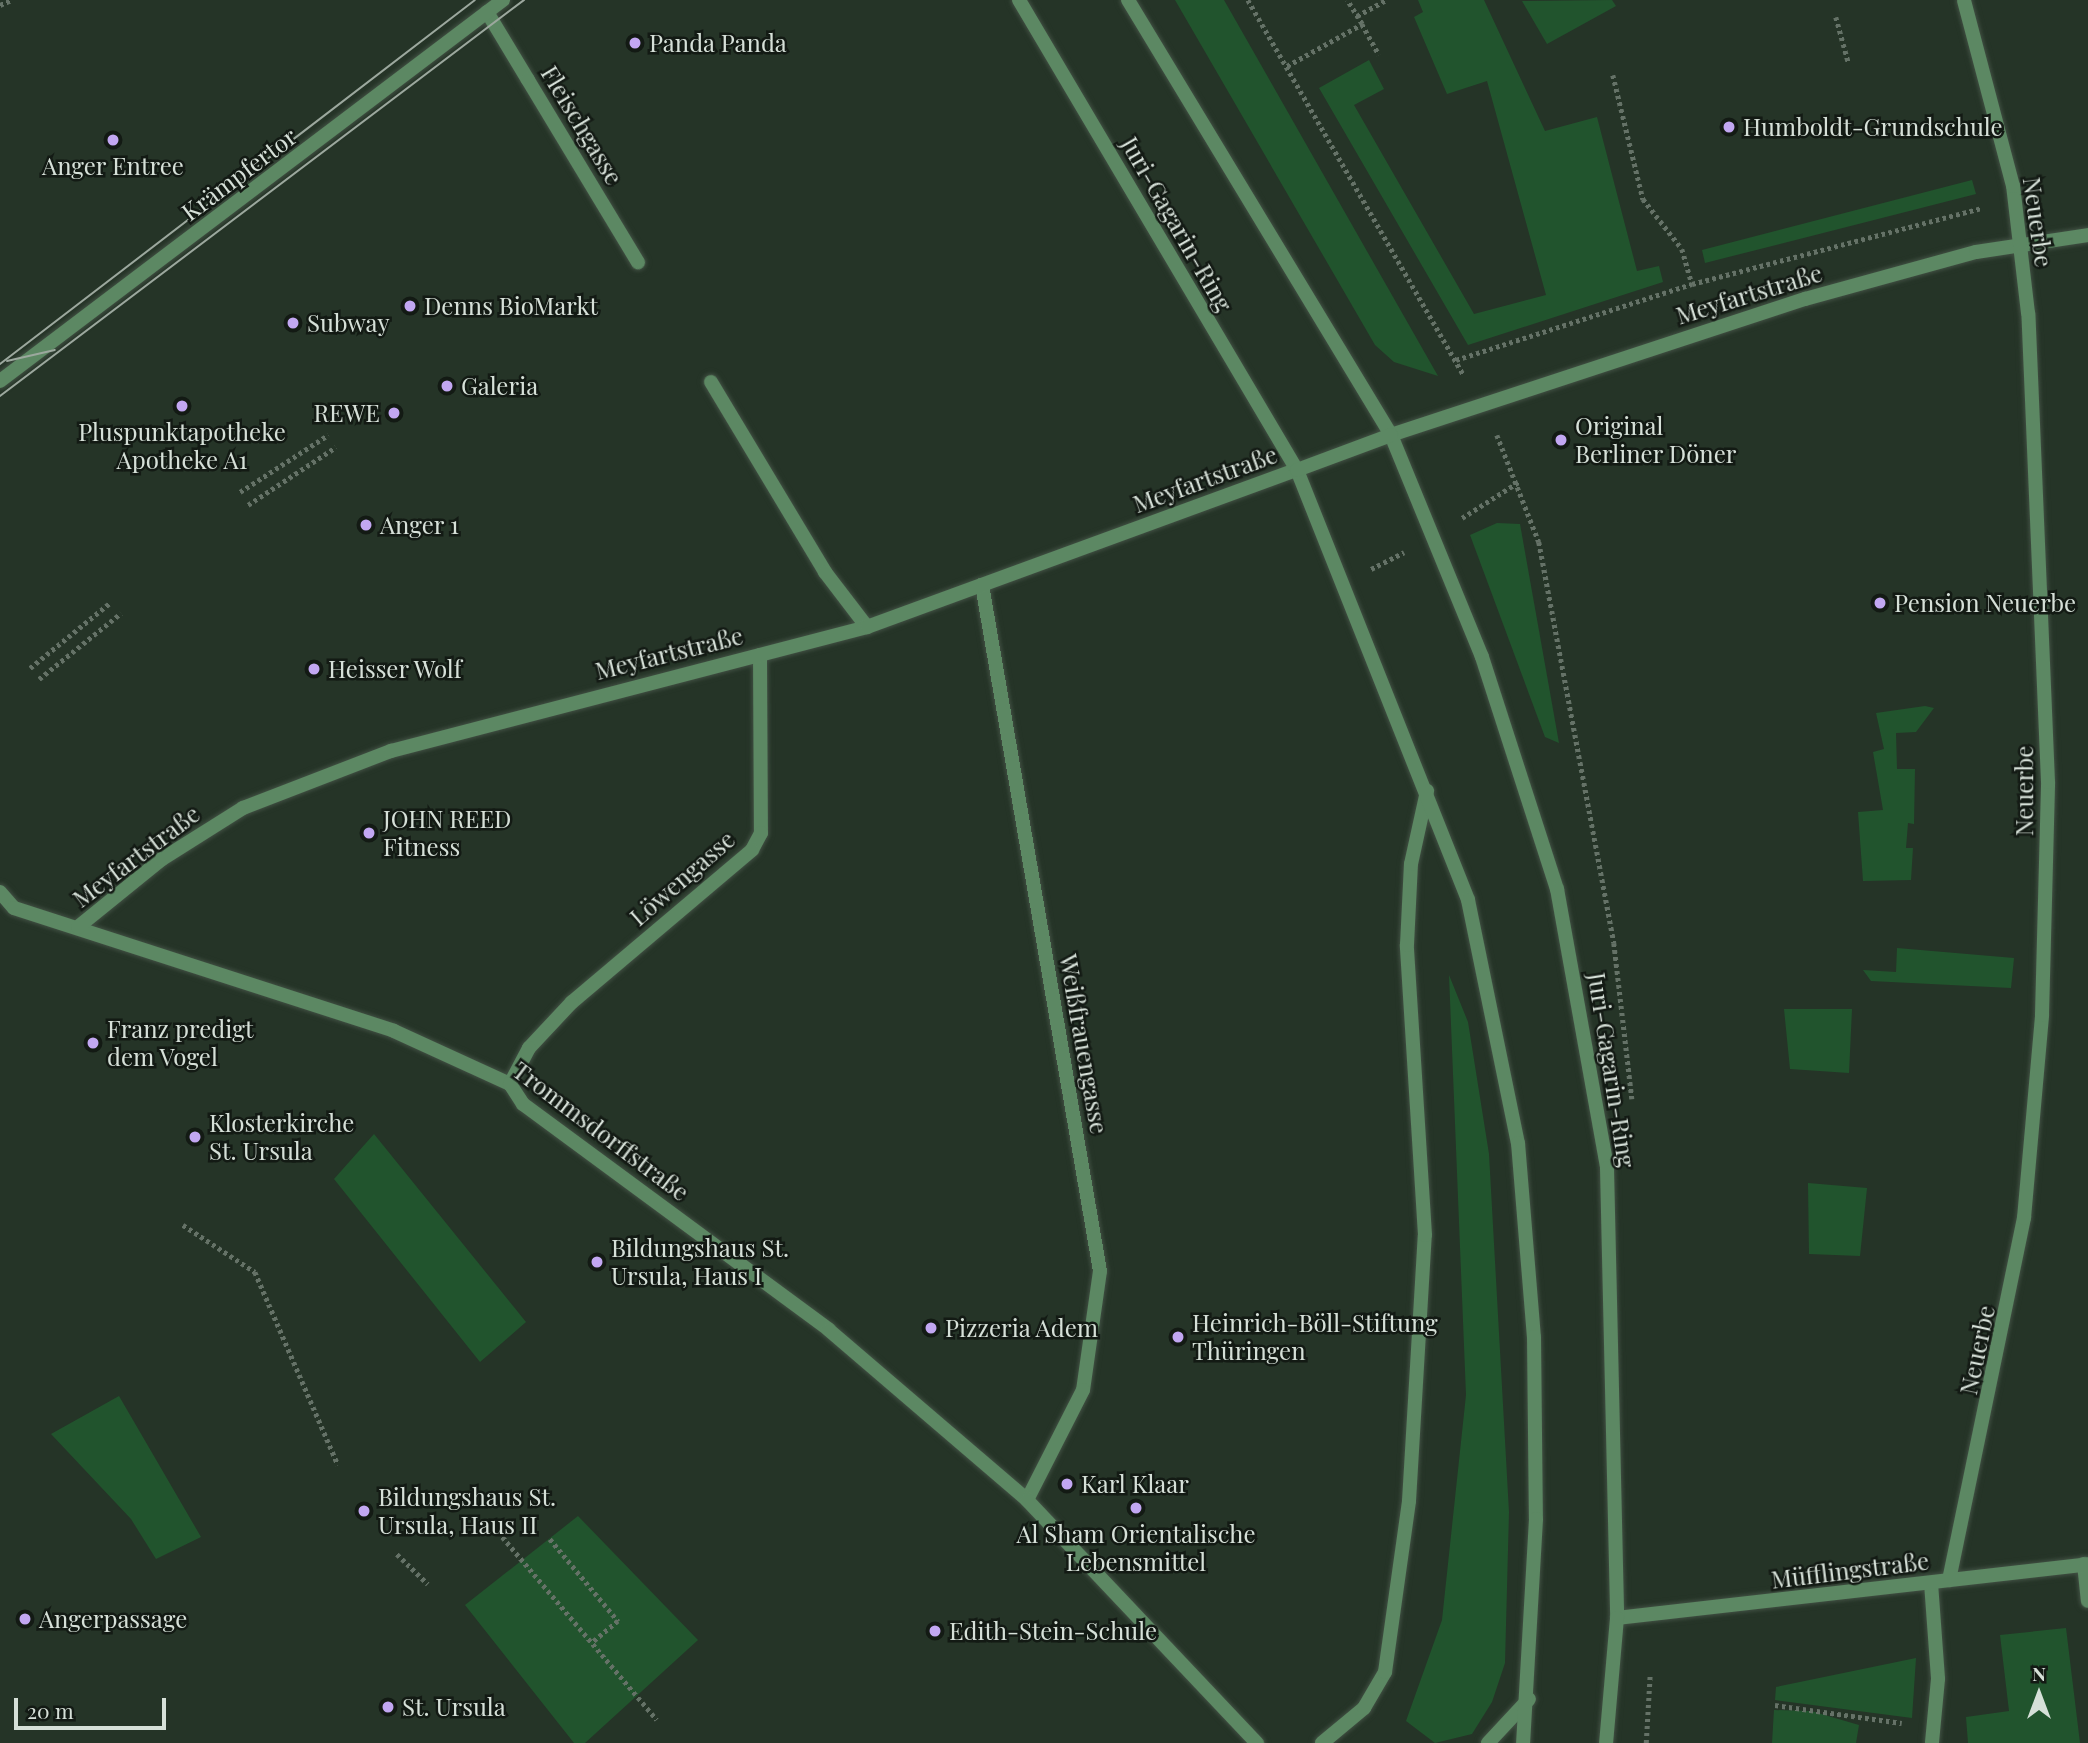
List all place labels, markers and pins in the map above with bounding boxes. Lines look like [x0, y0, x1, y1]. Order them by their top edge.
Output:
place label: Panda Panda [649, 29, 787, 57]
marker: Panda Panda [627, 35, 643, 51]
place label: Humboldt-Grundschule [1743, 113, 2003, 141]
marker: Humboldt-Grundschule [1721, 119, 1737, 135]
marker: Anger Entree [105, 132, 121, 148]
place label: Anger Entree [42, 152, 184, 180]
place label: Denns BioMarkt [424, 292, 598, 320]
marker: Denns BioMarkt [402, 298, 418, 314]
place label: Subway [307, 309, 389, 337]
marker: Subway [285, 315, 301, 331]
place label: Galeria [461, 372, 538, 400]
marker: Galeria [439, 378, 455, 394]
marker: Pluspunktapotheke Apotheke A1 [174, 398, 190, 414]
place label: REWE [313, 399, 380, 427]
marker: REWE [386, 405, 402, 421]
place label: Original Berliner Döner [1575, 412, 1737, 468]
place label: Pluspunktapotheke Apotheke A1 [78, 418, 286, 474]
marker: Original Berliner Döner [1553, 432, 1569, 448]
place label: Anger 1 [380, 511, 459, 539]
marker: Anger 1 [358, 517, 374, 533]
place label: Pension Neuerbe [1894, 589, 2076, 617]
marker: Pension Neuerbe [1872, 595, 1888, 611]
place label: Heisser Wolf [328, 655, 463, 683]
marker: Heisser Wolf [306, 661, 322, 677]
place label: JOHN REED Fitness [383, 805, 511, 861]
marker: JOHN REED Fitness [361, 825, 377, 841]
place label: Franz predigt dem Vogel [107, 1015, 253, 1071]
marker: Franz predigt dem Vogel [85, 1035, 101, 1051]
place label: Klosterkirche St. Ursula [209, 1109, 354, 1165]
marker: Klosterkirche St. Ursula [187, 1129, 203, 1145]
place label: Bildungshaus St. Ursula, Haus I [611, 1234, 789, 1290]
marker: Bildungshaus St. Ursula, Haus I [589, 1254, 605, 1270]
place label: Heinrich-Böll-Stiftung Thüringen [1192, 1309, 1438, 1365]
place label: Pizzeria Adem [945, 1314, 1099, 1342]
marker: Pizzeria Adem [923, 1320, 939, 1336]
marker: Heinrich-Böll-Stiftung Thüringen [1170, 1329, 1186, 1345]
place label: Karl Klaar [1081, 1470, 1189, 1498]
marker: Karl Klaar [1059, 1476, 1075, 1492]
place label: Bildungshaus St. Ursula, Haus II [378, 1483, 556, 1539]
marker: Al Sham Orientalische Lebensmittel [1128, 1500, 1144, 1516]
marker: Bildungshaus St. Ursula, Haus II [356, 1503, 372, 1519]
place label: Al Sham Orientalische Lebensmittel [1016, 1520, 1256, 1576]
place label: Angerpassage [39, 1605, 187, 1633]
marker: Angerpassage [17, 1611, 33, 1627]
place label: Edith-Stein-Schule [949, 1617, 1157, 1645]
marker: Edith-Stein-Schule [927, 1623, 943, 1639]
place label: St. Ursula [402, 1693, 506, 1721]
marker: St. Ursula [380, 1699, 396, 1715]

